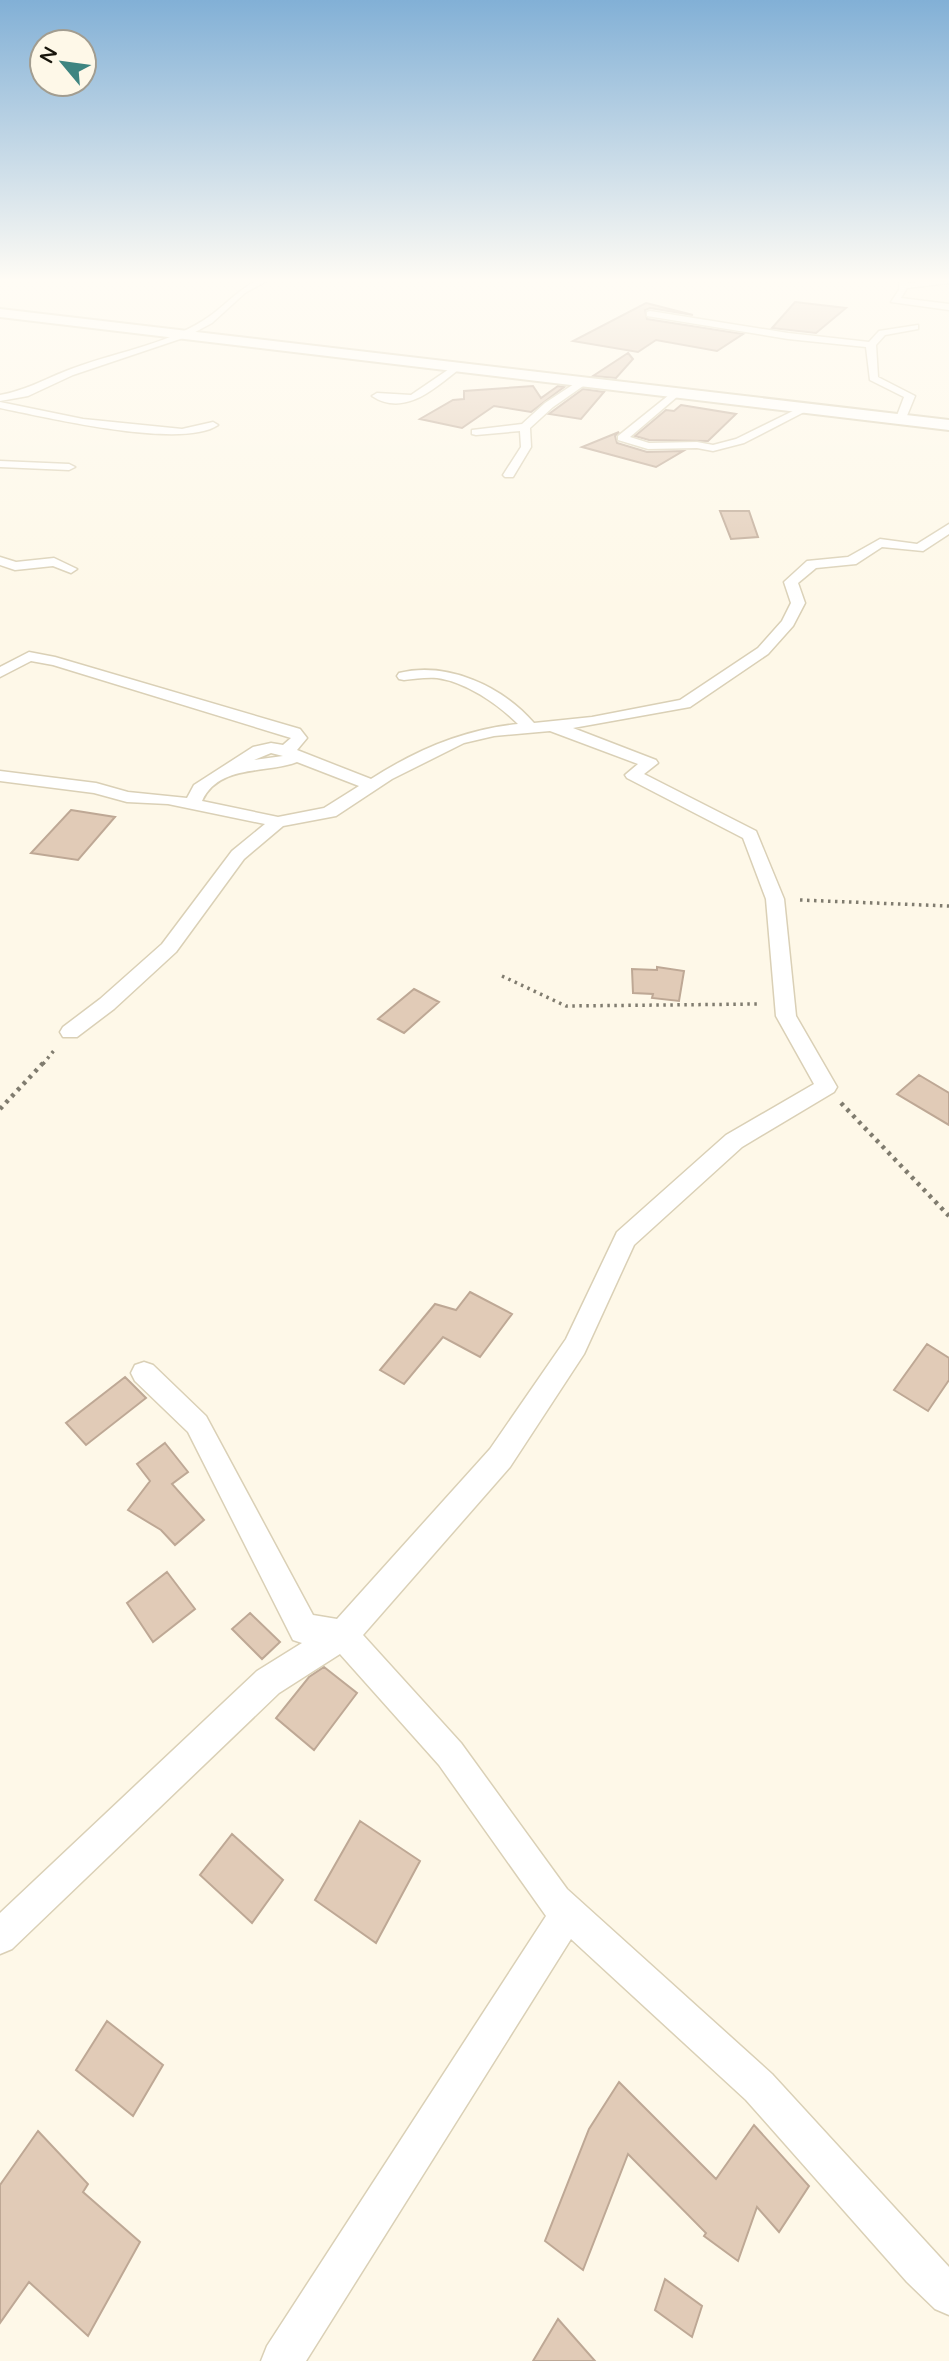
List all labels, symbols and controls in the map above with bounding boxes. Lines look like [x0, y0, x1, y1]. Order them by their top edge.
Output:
north arrow [28, 28, 98, 98]
text: N [36, 43, 62, 67]

